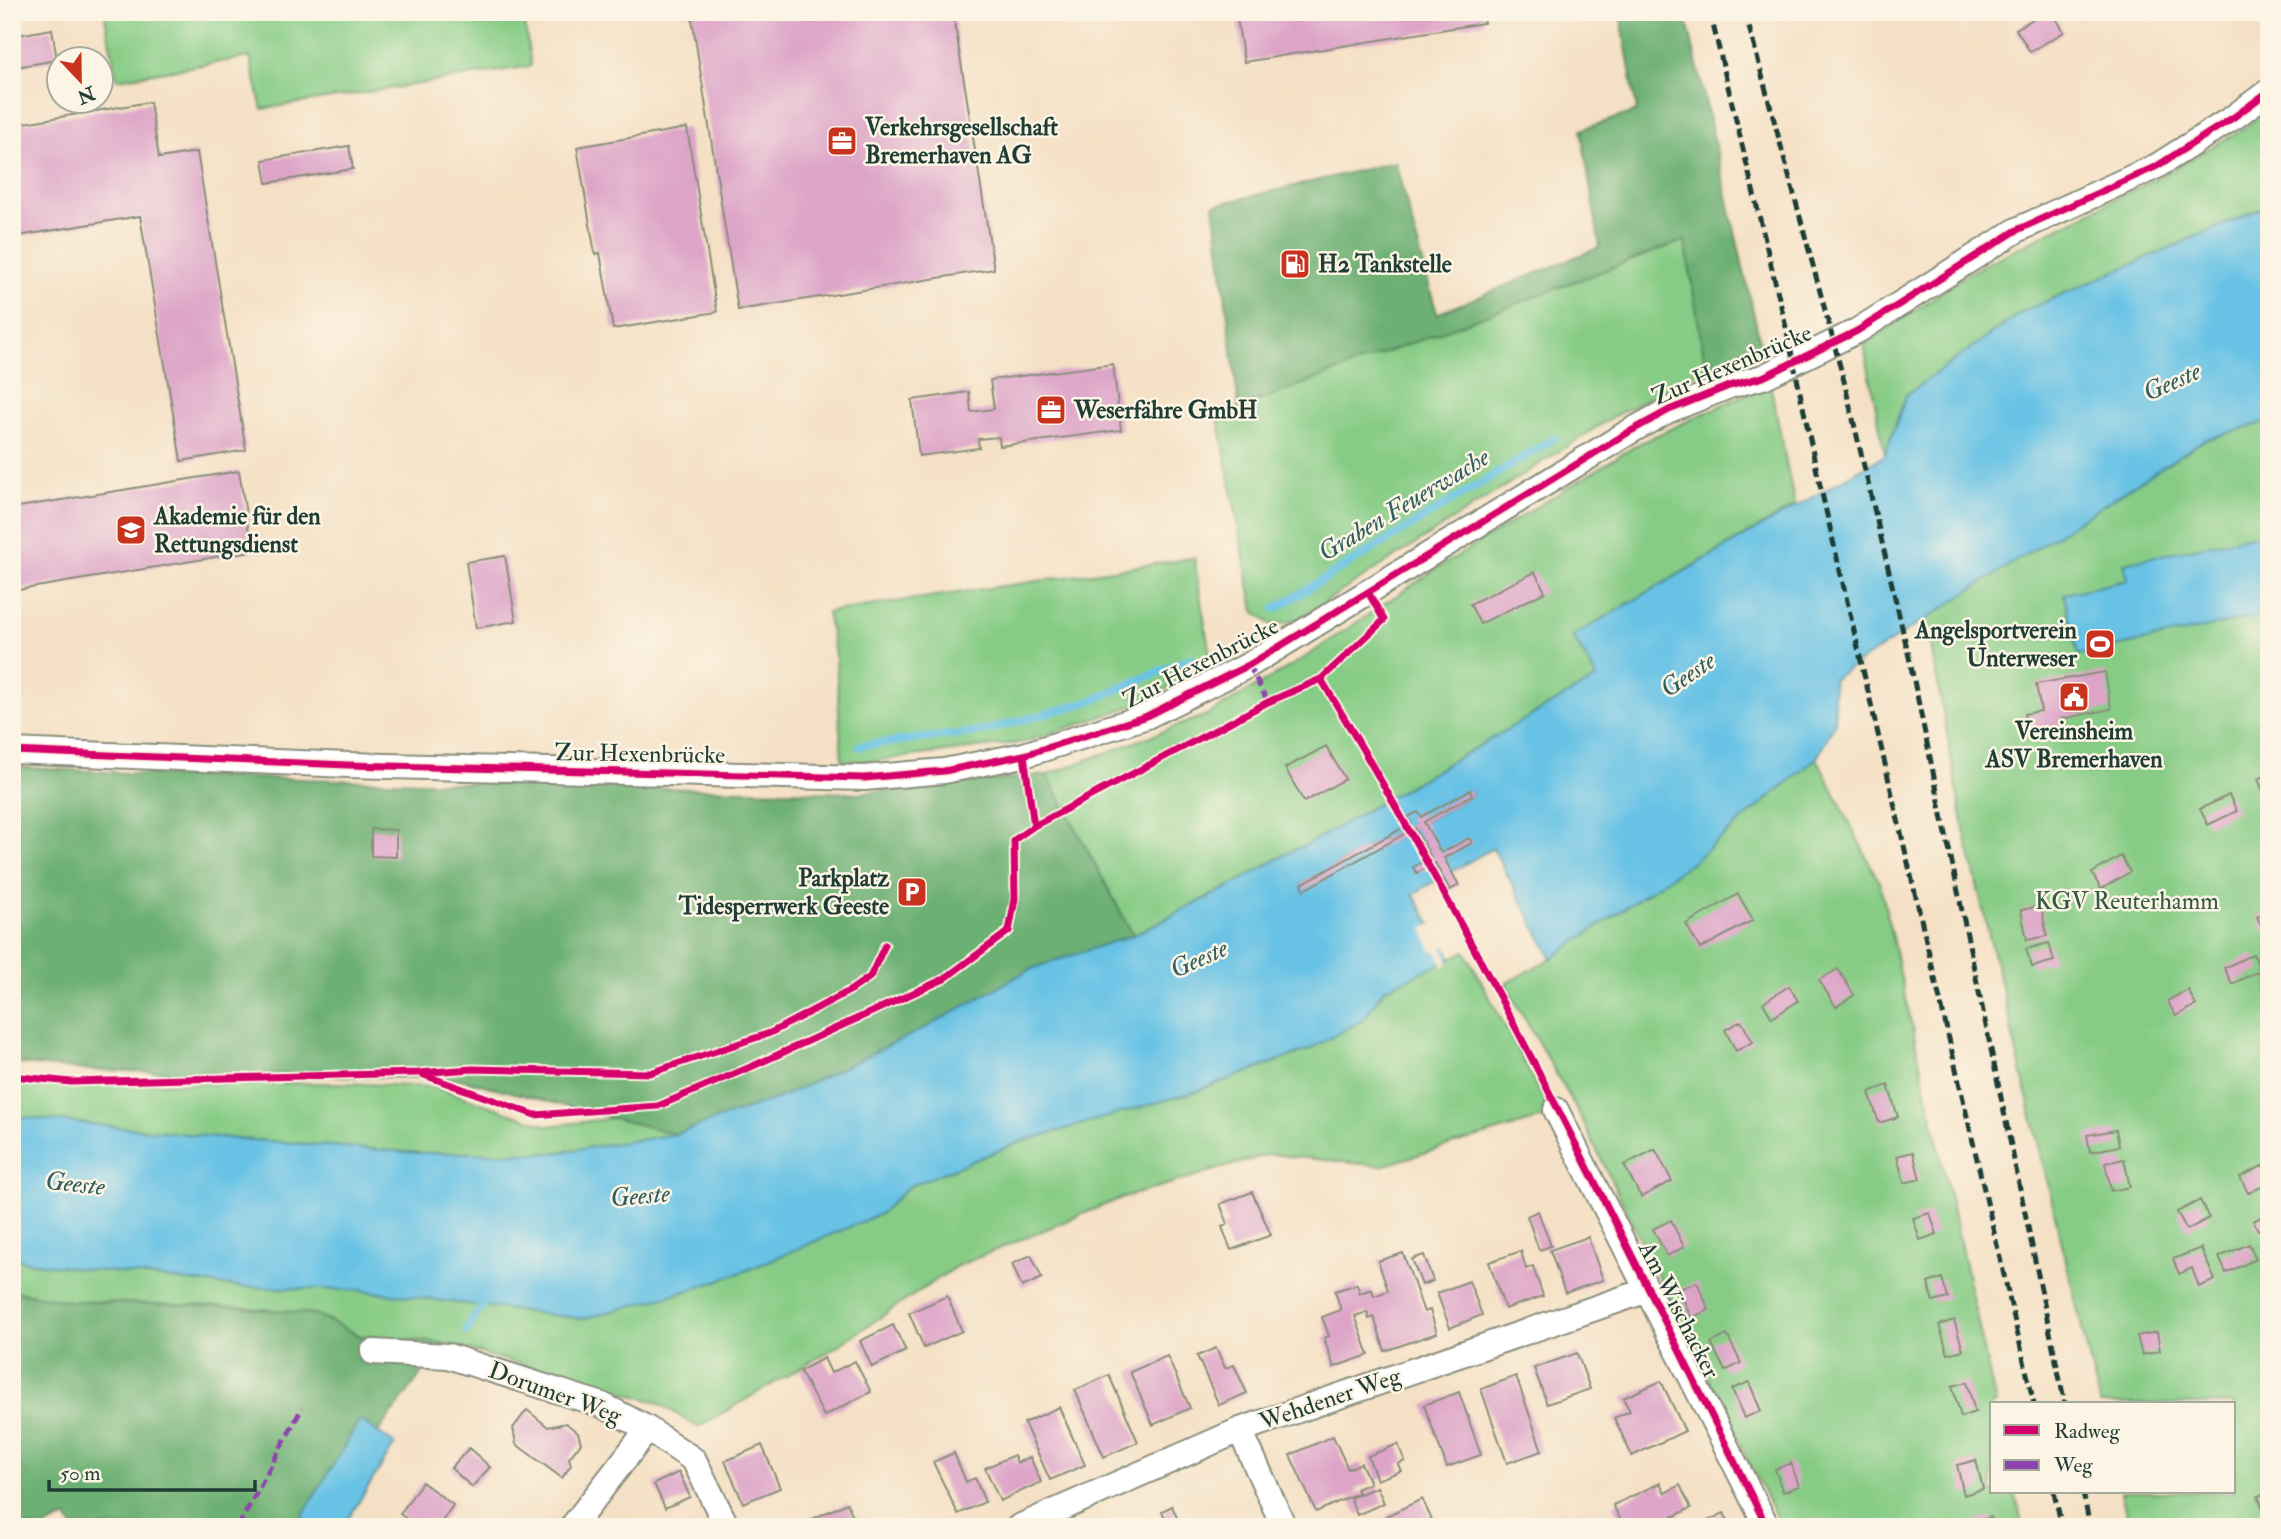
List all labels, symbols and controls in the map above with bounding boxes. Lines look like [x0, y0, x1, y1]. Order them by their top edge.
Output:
north arrow [46, 46, 116, 116]
text: N [73, 80, 99, 110]
place label: Verkehrsgesellschaft Bremerhaven AG [864, 112, 1058, 171]
office icon: Verkehrsgesellschaft Bremerhaven AG [825, 124, 859, 158]
fuel station icon: H2 Tankstelle [1278, 247, 1312, 281]
place label: H2 Tankstelle [1318, 249, 1452, 280]
street label: Zur Hexenbrücke [1647, 317, 1817, 413]
water label: Geeste [2138, 355, 2206, 409]
office icon: Weserfähre GmbH [1034, 393, 1068, 427]
place label: Weserfähre GmbH [1073, 395, 1258, 426]
water label: Graben Feuerwache [1313, 441, 1496, 569]
place label: Akademie für den Rettungsdienst [153, 501, 321, 560]
school or university icon: Akademie für den Rettungsdienst [114, 513, 148, 547]
street label: Zur Hexenbrücke [1118, 610, 1284, 716]
place label: Angelsportverein Unterweser [1914, 615, 2078, 674]
sports icon: Angelsportverein Unterweser [2083, 627, 2117, 661]
water label: Geeste [1654, 645, 1722, 705]
public building icon: Vereinsheim ASV Bremerhaven [2057, 680, 2091, 714]
place label: Vereinsheim ASV Bremerhaven [1984, 716, 2163, 775]
street label: Zur Hexenbrücke [554, 737, 726, 771]
place label: Parkplatz Tidesperrwerk Geeste [678, 863, 889, 922]
parking icon: Parkplatz Tidesperrwerk Geeste [895, 875, 929, 909]
park label: KGV Reuterhamm [2035, 886, 2219, 917]
water label: Geeste [1165, 932, 1233, 986]
water label: Geeste [44, 1165, 107, 1203]
water label: Geeste [609, 1177, 671, 1215]
street label: Am Wischacker [1631, 1235, 1727, 1384]
street label: Dorumer Weg [484, 1355, 627, 1432]
street label: Wehdener Weg [1254, 1360, 1406, 1438]
legend [1990, 1402, 2236, 1494]
text: Radweg [2054, 1418, 2120, 1445]
scale bar [49, 1448, 256, 1492]
text: Weg [2053, 1452, 2093, 1479]
text: 50 m [60, 1460, 101, 1487]

